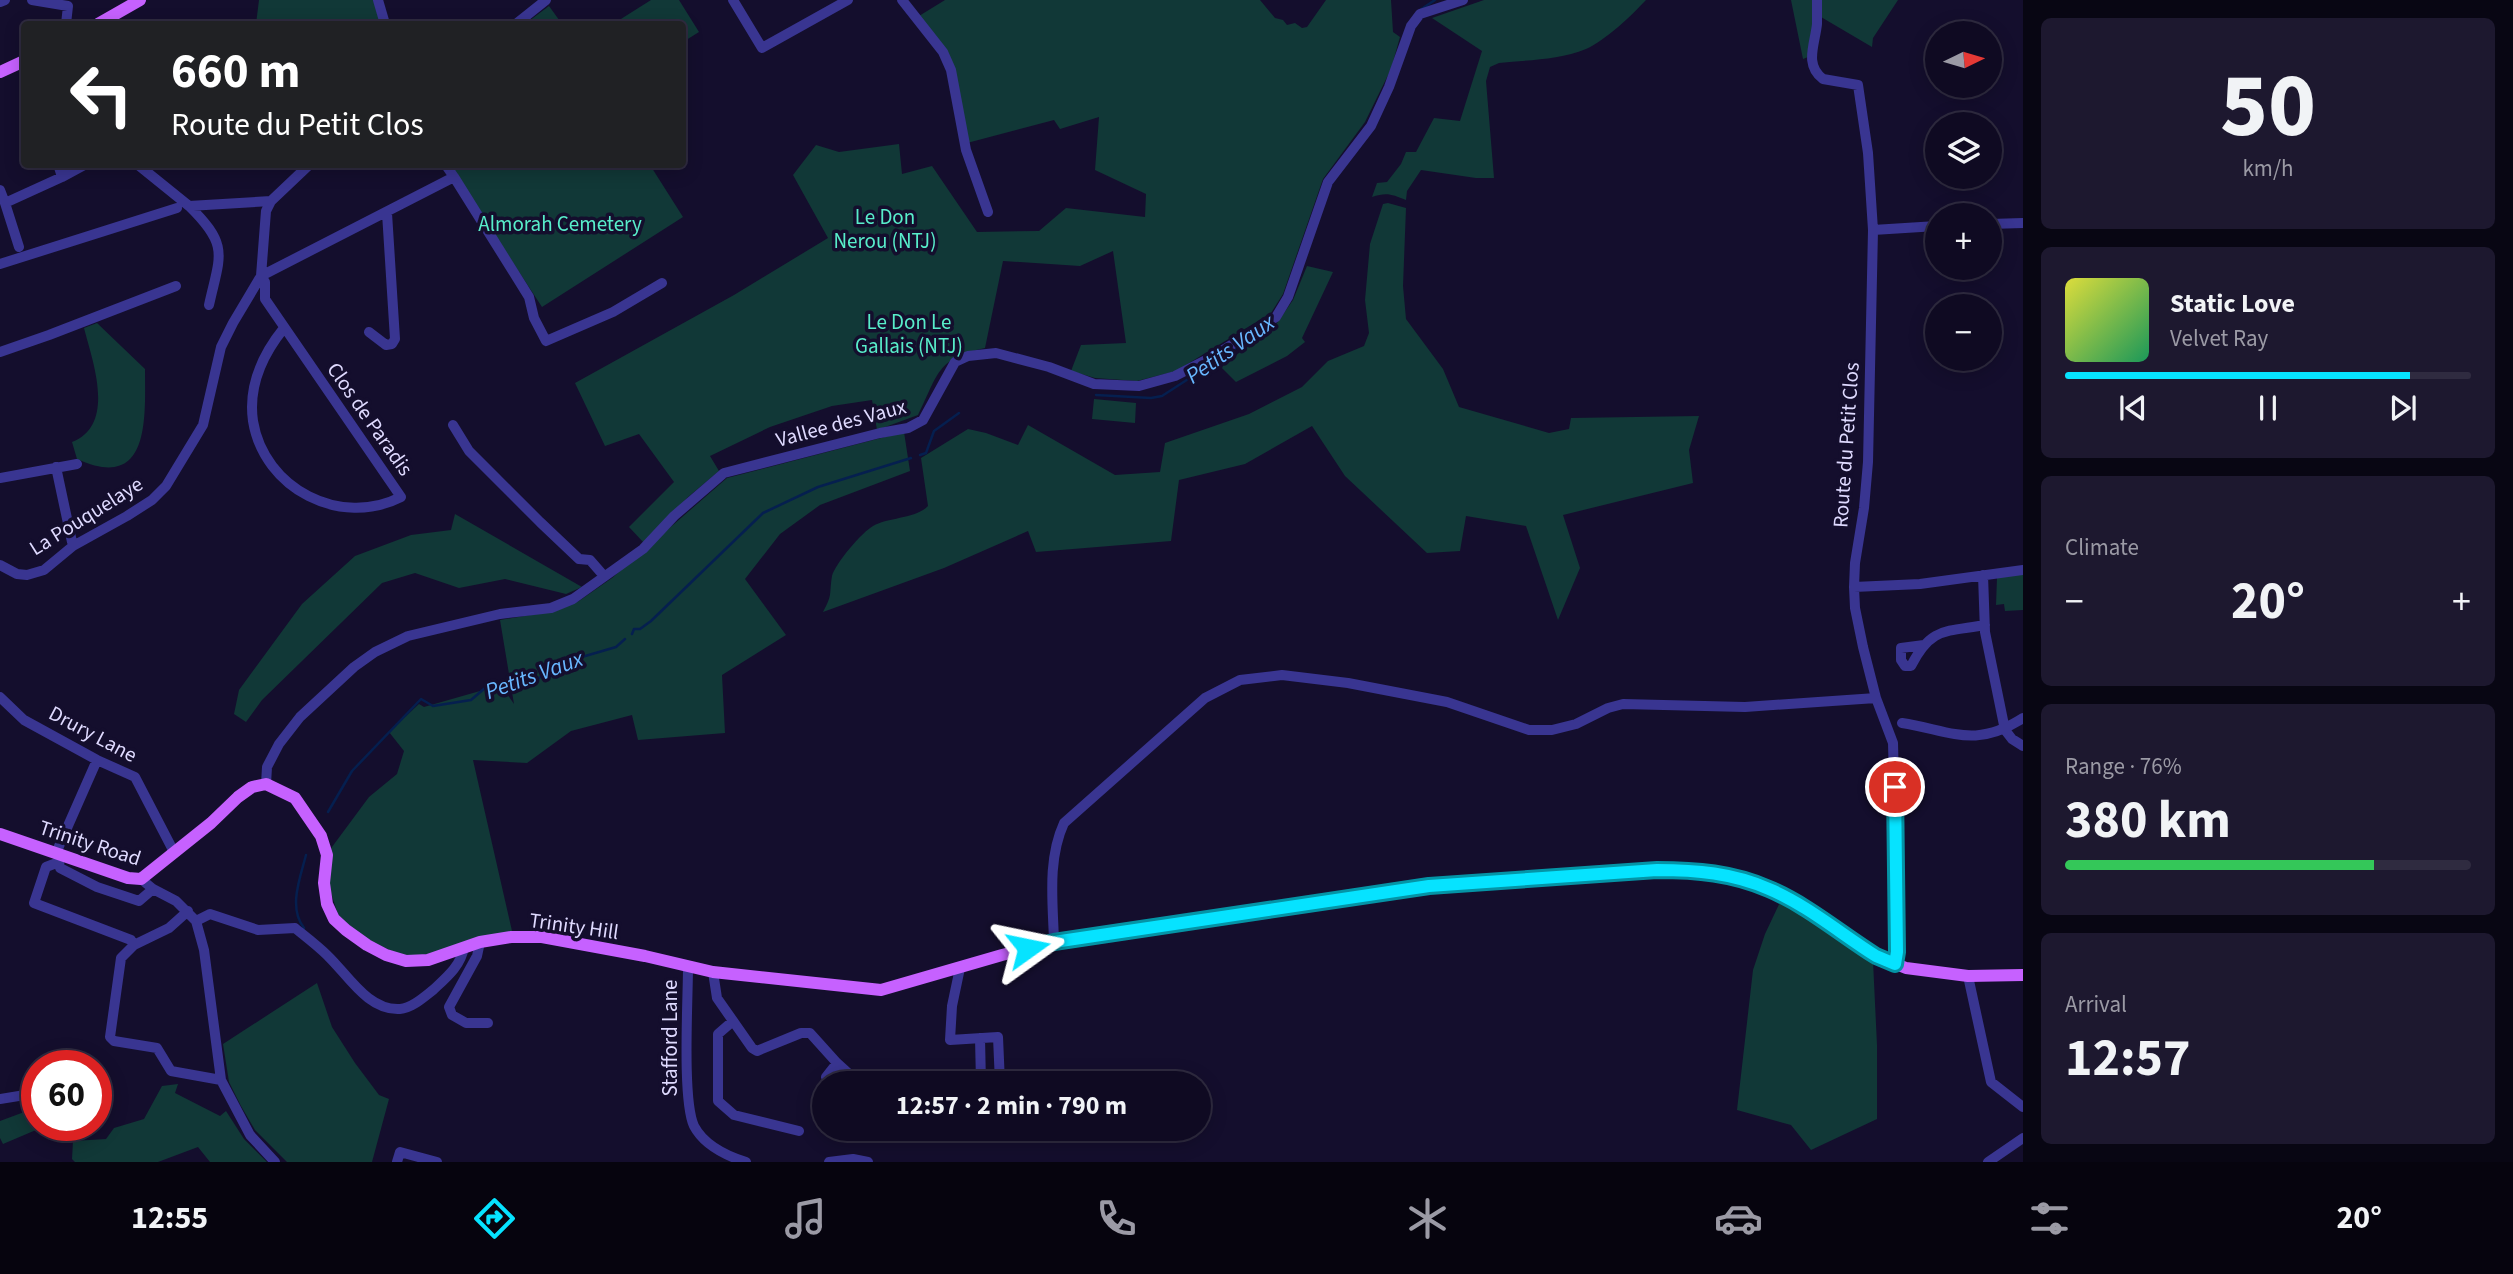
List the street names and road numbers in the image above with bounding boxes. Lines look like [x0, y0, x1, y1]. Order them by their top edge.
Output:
street label: Clos de Paradis [320, 356, 420, 482]
street label: Route du Petit Clos [1825, 361, 1867, 529]
street label: Vallee des Vaux [773, 391, 910, 455]
street label: La Pouquelaye [23, 469, 149, 563]
street label: Drury Lane [44, 698, 142, 770]
street label: Trinity Road [35, 812, 145, 874]
street label: Trinity Hill [527, 905, 621, 947]
street label: Stafford Lane [655, 980, 685, 1096]

